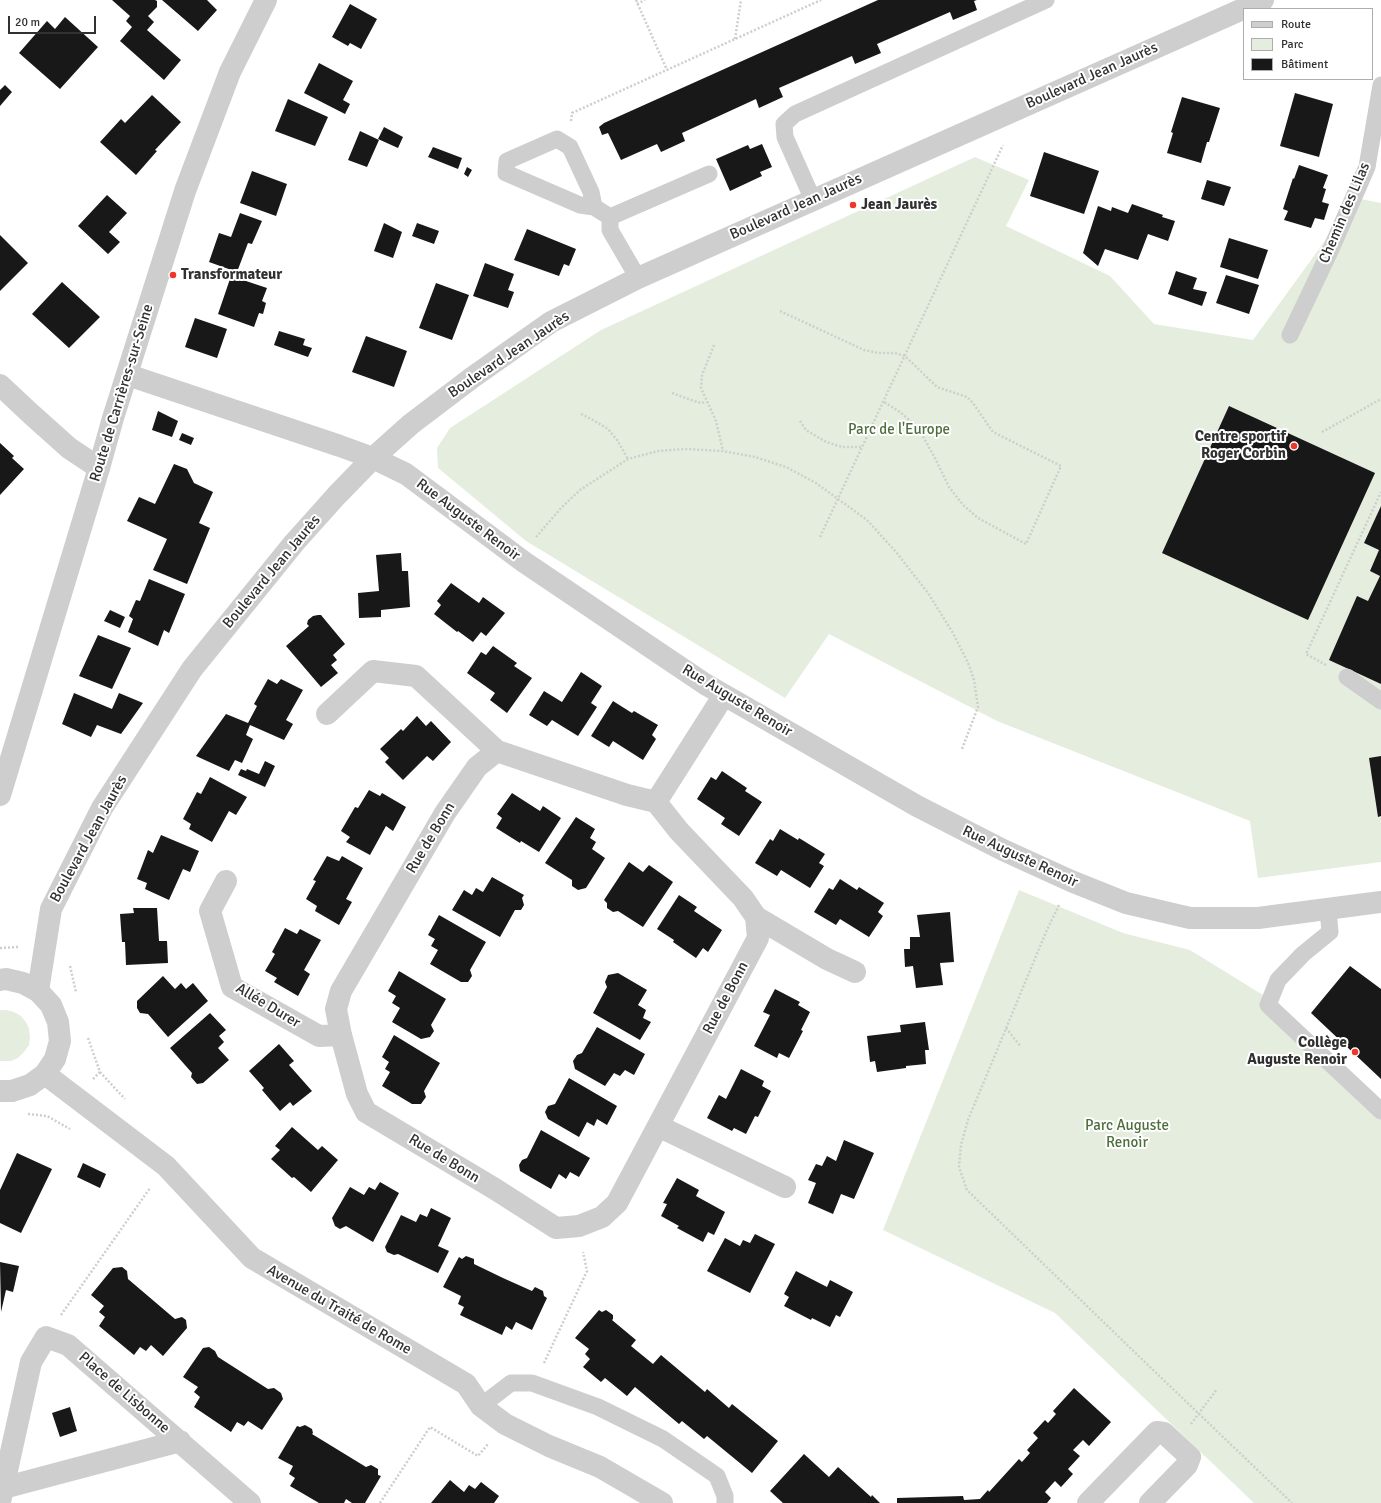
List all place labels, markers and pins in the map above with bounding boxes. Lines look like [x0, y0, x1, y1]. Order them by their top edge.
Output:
place label: Jean Jaurès [861, 196, 937, 214]
marker: Jean Jaurès [848, 200, 858, 210]
place label: Transformateur [181, 266, 282, 284]
marker: Transformateur [168, 270, 178, 280]
place label: Centre sportif Roger Corbin [1195, 428, 1286, 463]
marker: Centre sportif Roger Corbin [1289, 441, 1299, 451]
place label: Collège Auguste Renoir [1247, 1034, 1347, 1069]
marker: Collège Auguste Renoir [1350, 1047, 1360, 1057]

